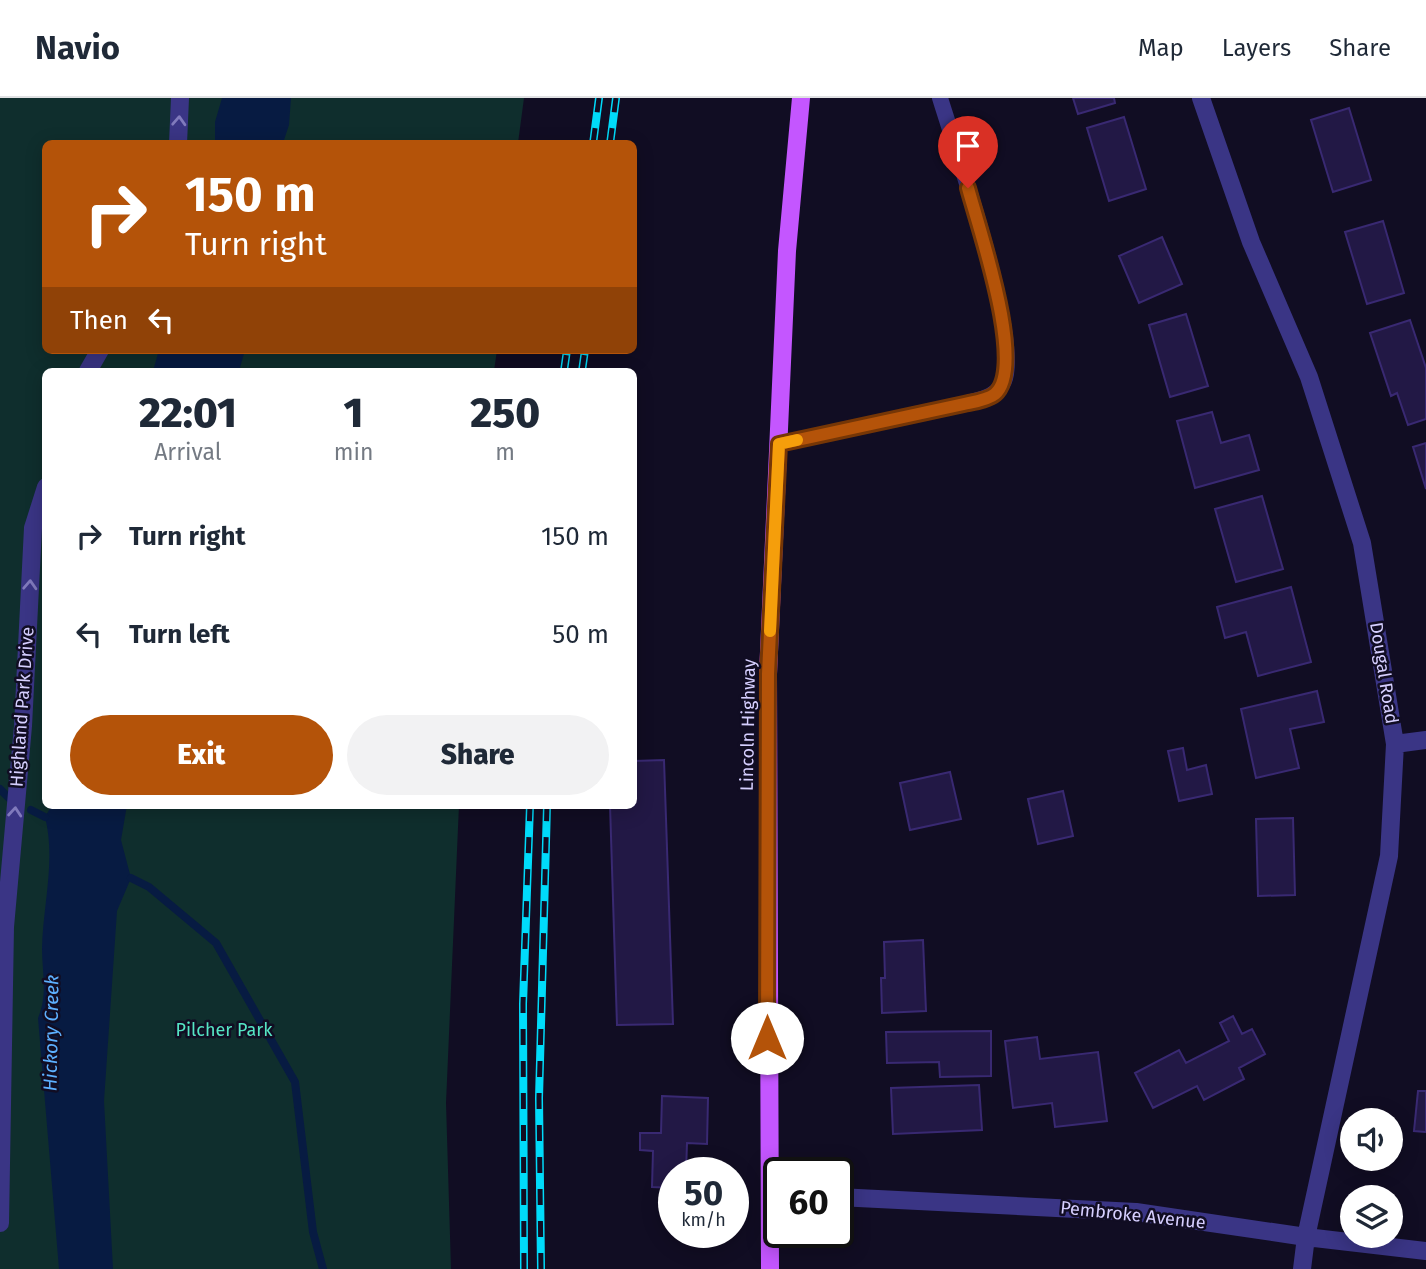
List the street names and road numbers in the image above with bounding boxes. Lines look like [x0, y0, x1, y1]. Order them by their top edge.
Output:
street label: Dougal Road [1365, 621, 1403, 725]
street label: Highland Park Drive [5, 626, 39, 788]
street label: Lincoln Highway [736, 659, 760, 791]
street label: Pembroke Avenue [1059, 1196, 1207, 1234]

